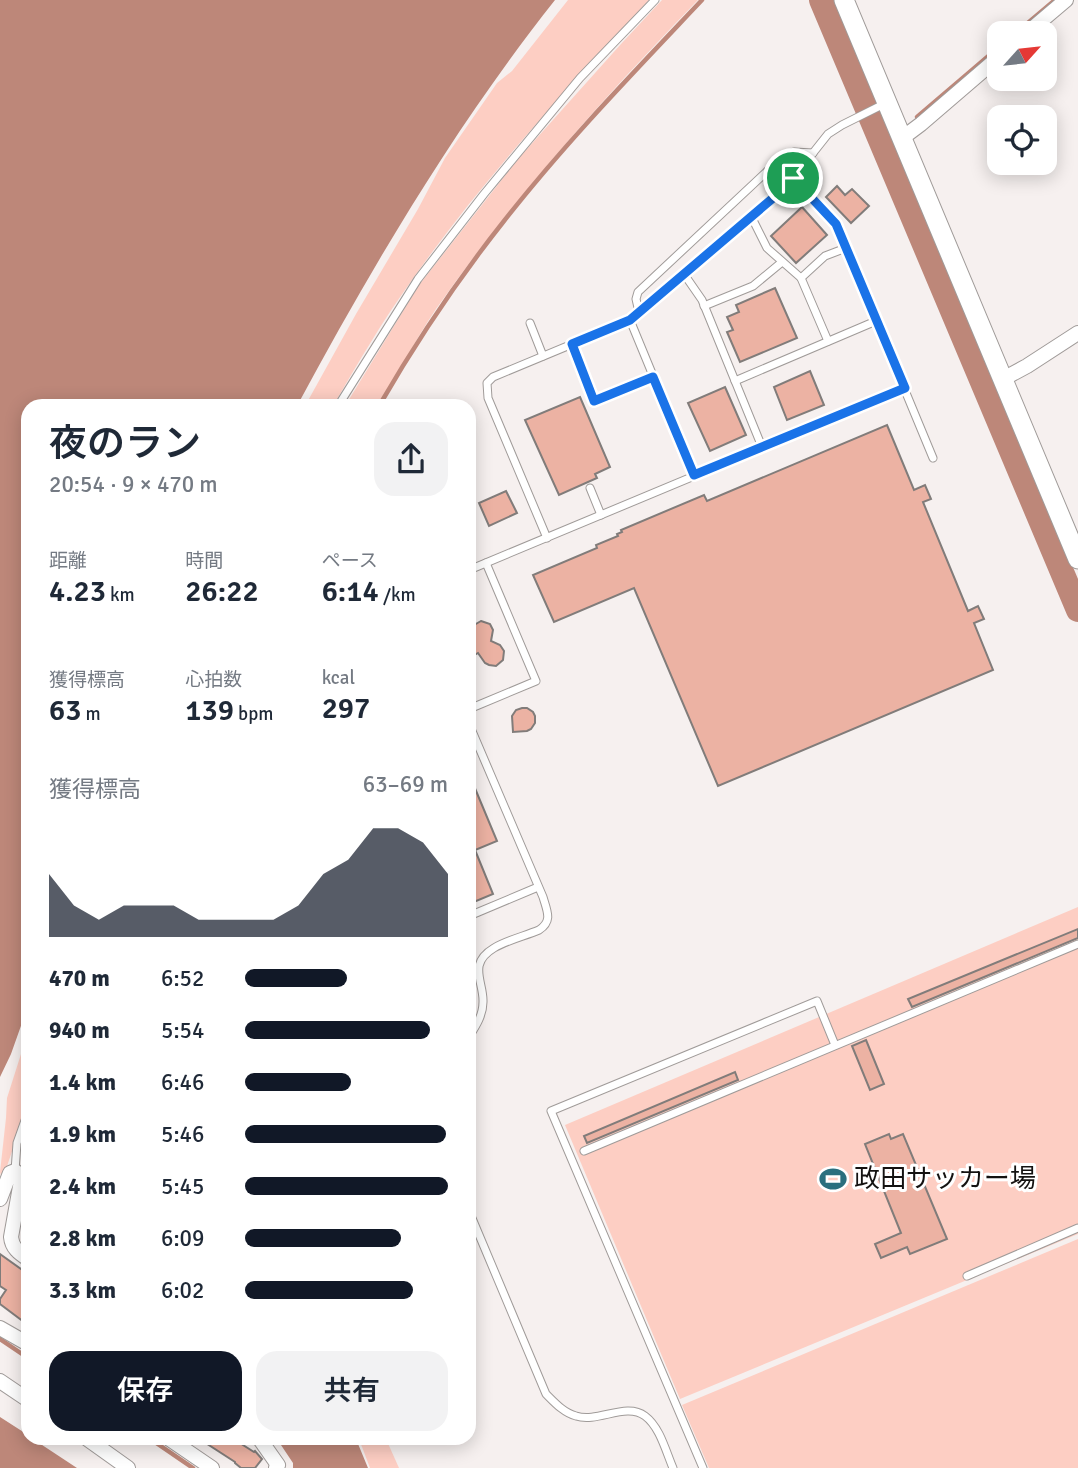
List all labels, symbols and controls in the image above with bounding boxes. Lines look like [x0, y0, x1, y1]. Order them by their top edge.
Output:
north arrow [987, 21, 1057, 91]
map controls [987, 21, 1057, 175]
button: locate [987, 105, 1057, 175]
pin [763, 148, 823, 208]
icon: arrive [774, 159, 812, 197]
text: 夜のラン [49, 420, 201, 467]
button: share [374, 422, 448, 496]
text: 20:54 · 9 × 470 m [49, 470, 218, 499]
text: 距離 [49, 549, 87, 573]
text: 時間 [185, 549, 223, 573]
text: ペース [322, 549, 378, 573]
text: 4.23 [49, 573, 106, 610]
text: 26:22 [185, 573, 259, 610]
text: 6:14 [322, 573, 379, 610]
text: km [106, 583, 135, 607]
text: /km [379, 583, 416, 607]
text: kcal [322, 666, 355, 690]
text: 獲得標高 [49, 668, 125, 692]
text: 心拍数 [185, 668, 242, 692]
text: 297 [322, 690, 370, 727]
text: 63 [49, 692, 81, 729]
text: 139 [185, 692, 234, 729]
text: m [81, 702, 101, 726]
text: bpm [234, 702, 273, 726]
text: 63–69 m [363, 770, 448, 799]
text: 獲得標高 [49, 775, 141, 804]
text: 470 m [49, 964, 110, 993]
text: 6:52 [161, 964, 204, 993]
text: 940 m [49, 1016, 110, 1045]
text: 5:54 [161, 1016, 204, 1045]
text: 1.4 km [49, 1068, 116, 1097]
text: 6:46 [161, 1068, 204, 1097]
text: 1.9 km [49, 1120, 116, 1149]
text: 5:46 [161, 1120, 204, 1149]
place label: 政田サッカー場 [854, 1163, 1036, 1195]
sports icon: 政田サッカー場 [818, 1164, 848, 1194]
text: 2.4 km [49, 1172, 116, 1201]
text: 5:45 [161, 1172, 204, 1201]
text: 2.8 km [49, 1224, 116, 1253]
text: 6:09 [161, 1224, 204, 1253]
text: 3.3 km [49, 1276, 116, 1305]
text: 6:02 [161, 1276, 204, 1305]
button: 保存 [49, 1351, 242, 1431]
button: 共有 [256, 1351, 448, 1431]

